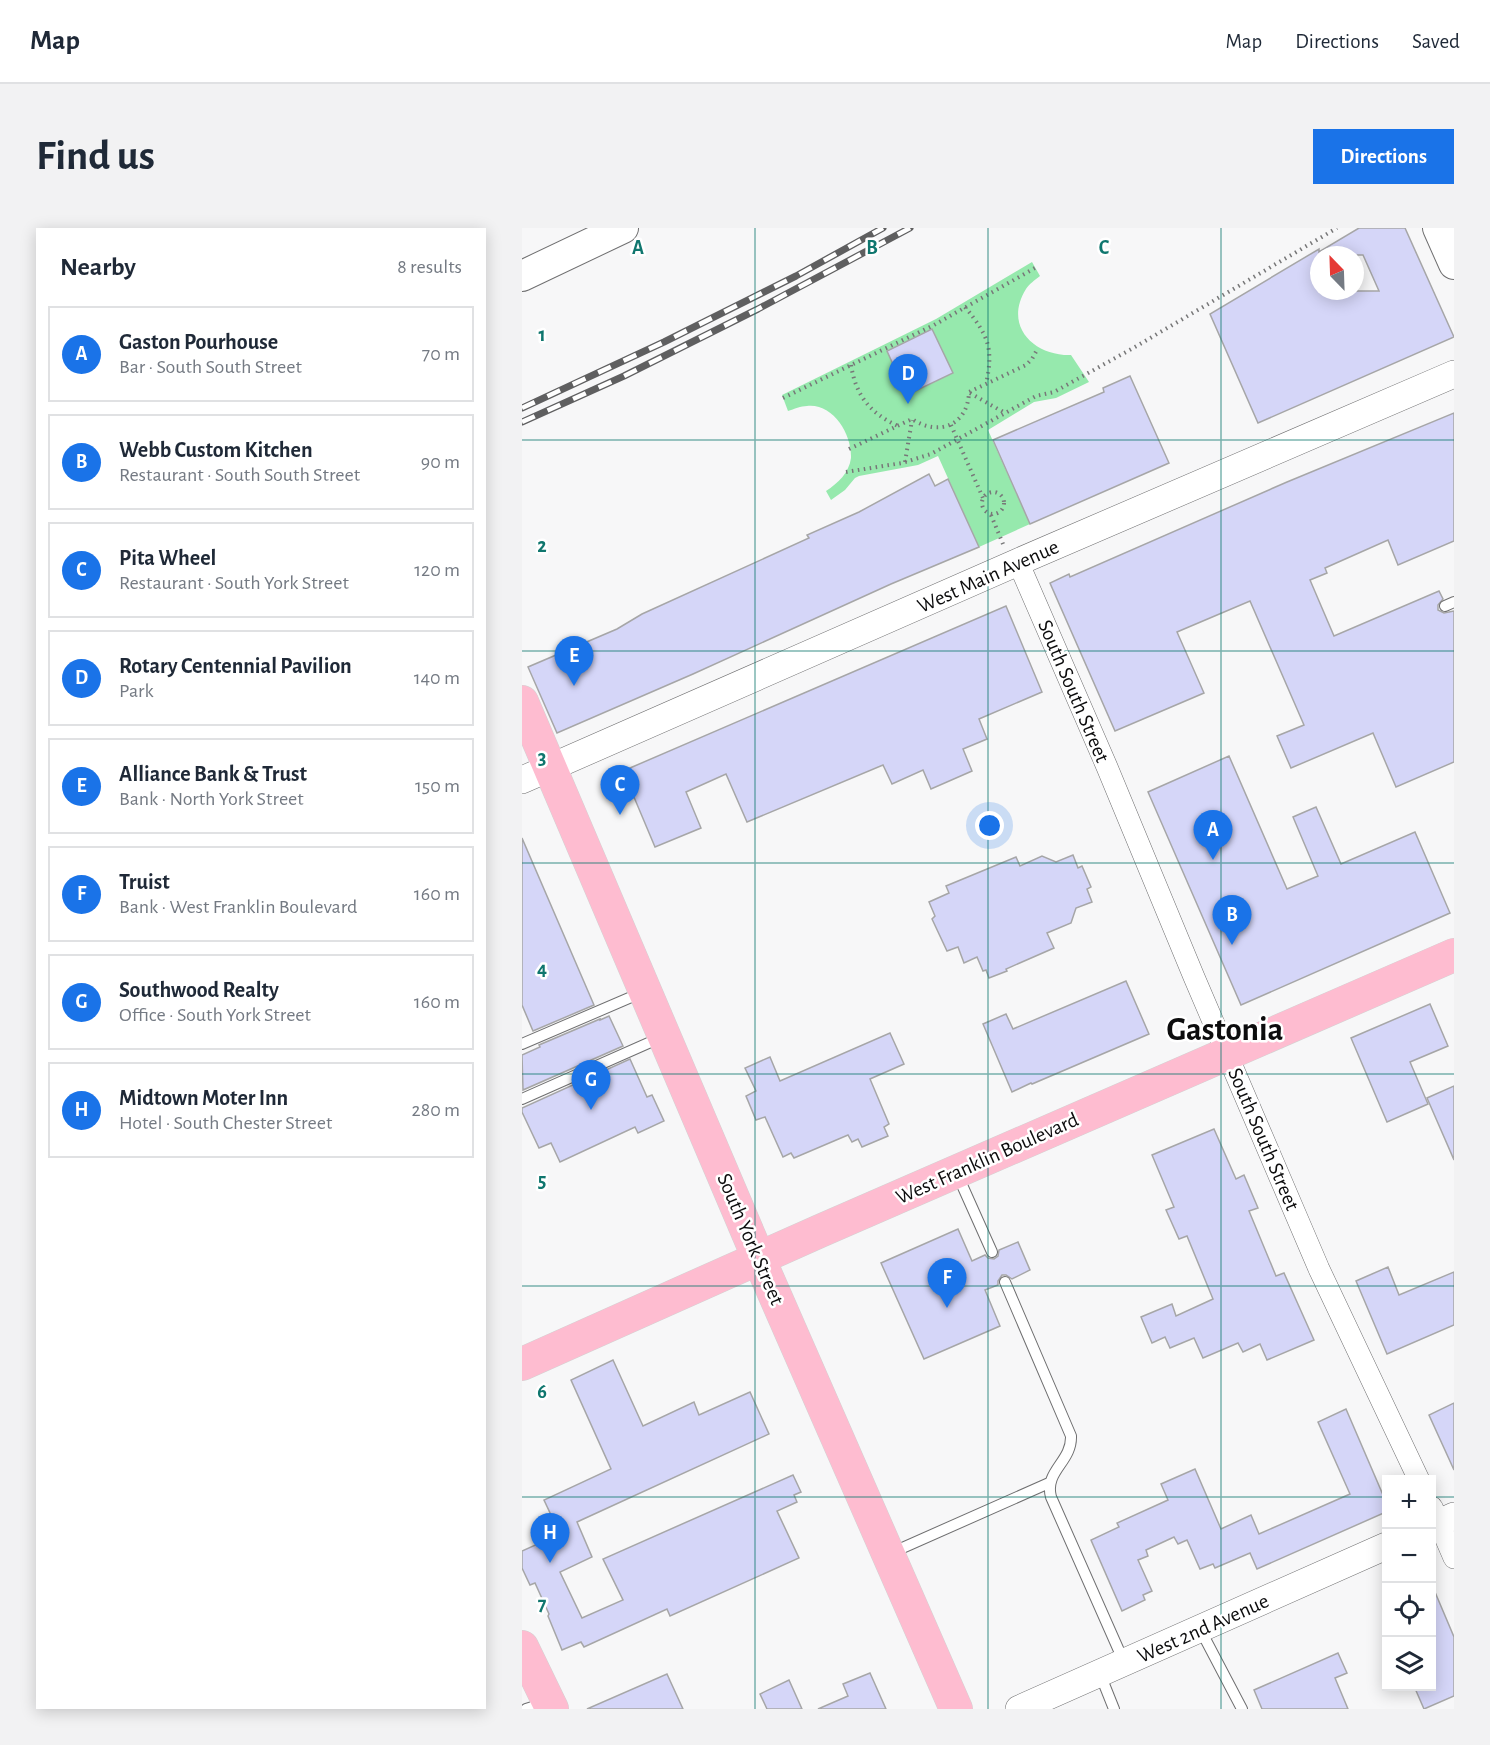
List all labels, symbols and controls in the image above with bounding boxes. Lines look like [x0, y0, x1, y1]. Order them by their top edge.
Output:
text: Map [30, 27, 80, 55]
text: Map [1226, 31, 1262, 52]
text: Directions [1295, 31, 1379, 52]
text: Saved [1412, 31, 1460, 52]
button: Directions [1313, 129, 1454, 184]
text: Find us [36, 135, 155, 177]
text: A [632, 238, 644, 258]
text: B [866, 238, 878, 258]
text: C [1099, 238, 1110, 258]
north arrow [1310, 246, 1364, 300]
text: Nearby [60, 254, 136, 280]
text: 8 results [397, 257, 462, 277]
text: 1 [538, 325, 546, 345]
text: Gaston Pourhouse [119, 331, 278, 353]
text: A [76, 344, 88, 364]
text: 70 m [422, 344, 460, 364]
pin: D [888, 354, 928, 404]
text: Bar · South South Street [119, 357, 302, 377]
text: Webb Custom Kitchen [119, 439, 313, 461]
text: B [76, 452, 87, 472]
text: 90 m [421, 452, 460, 472]
text: Restaurant · South South Street [119, 465, 360, 485]
text: 2 [537, 536, 547, 556]
street label: West Main Avenue [914, 536, 1062, 617]
text: Pita Wheel [119, 547, 216, 569]
text: C [76, 560, 87, 580]
text: 120 m [414, 560, 460, 580]
text: Restaurant · South York Street [119, 573, 349, 593]
street label: South South Street [1034, 617, 1113, 766]
pin: E [554, 636, 594, 686]
text: Rotary Centennial Pavilion [119, 655, 352, 677]
text: D [75, 668, 88, 688]
text: 140 m [414, 668, 460, 688]
text: Park [119, 681, 154, 701]
text: 3 [538, 748, 546, 768]
text: Alliance Bank & Trust [119, 763, 307, 785]
pin: C [600, 766, 640, 815]
text: E [76, 776, 87, 796]
text: 150 m [415, 776, 460, 796]
text: Bank · North York Street [119, 789, 304, 809]
pin: A [1194, 810, 1232, 860]
your location [975, 811, 1004, 840]
text: Truist [119, 871, 170, 893]
text: F [77, 884, 86, 904]
text: 160 m [414, 884, 460, 904]
pin: B [1212, 896, 1252, 945]
text: Bank · West Franklin Boulevard [119, 897, 357, 917]
text: 4 [537, 959, 547, 979]
text: Southwood Realty [119, 979, 279, 1001]
text: G [76, 992, 87, 1012]
text: 160 m [414, 992, 460, 1012]
text: Office · South York Street [119, 1005, 311, 1025]
district label: Gastonia [1167, 1014, 1284, 1047]
pin: G [572, 1060, 610, 1110]
street label: South South Street [1224, 1065, 1303, 1214]
text: Midtown Moter Inn [119, 1087, 288, 1109]
text: H [75, 1100, 88, 1120]
text: 280 m [412, 1100, 460, 1120]
street label: West Franklin Boulevard [893, 1109, 1082, 1208]
text: Hotel · South Chester Street [119, 1113, 332, 1133]
street label: South York Street [713, 1170, 788, 1308]
text: 5 [538, 1171, 546, 1191]
pin: F [928, 1258, 966, 1308]
text: 6 [537, 1382, 547, 1402]
map controls [1382, 1475, 1436, 1691]
button: + [1382, 1475, 1436, 1529]
pin: H [531, 1514, 570, 1563]
button: − [1382, 1529, 1436, 1583]
button: locate [1382, 1583, 1436, 1637]
street label: West 2nd Avenue [1134, 1590, 1272, 1667]
text: 7 [538, 1594, 547, 1614]
button: layers [1382, 1637, 1436, 1691]

